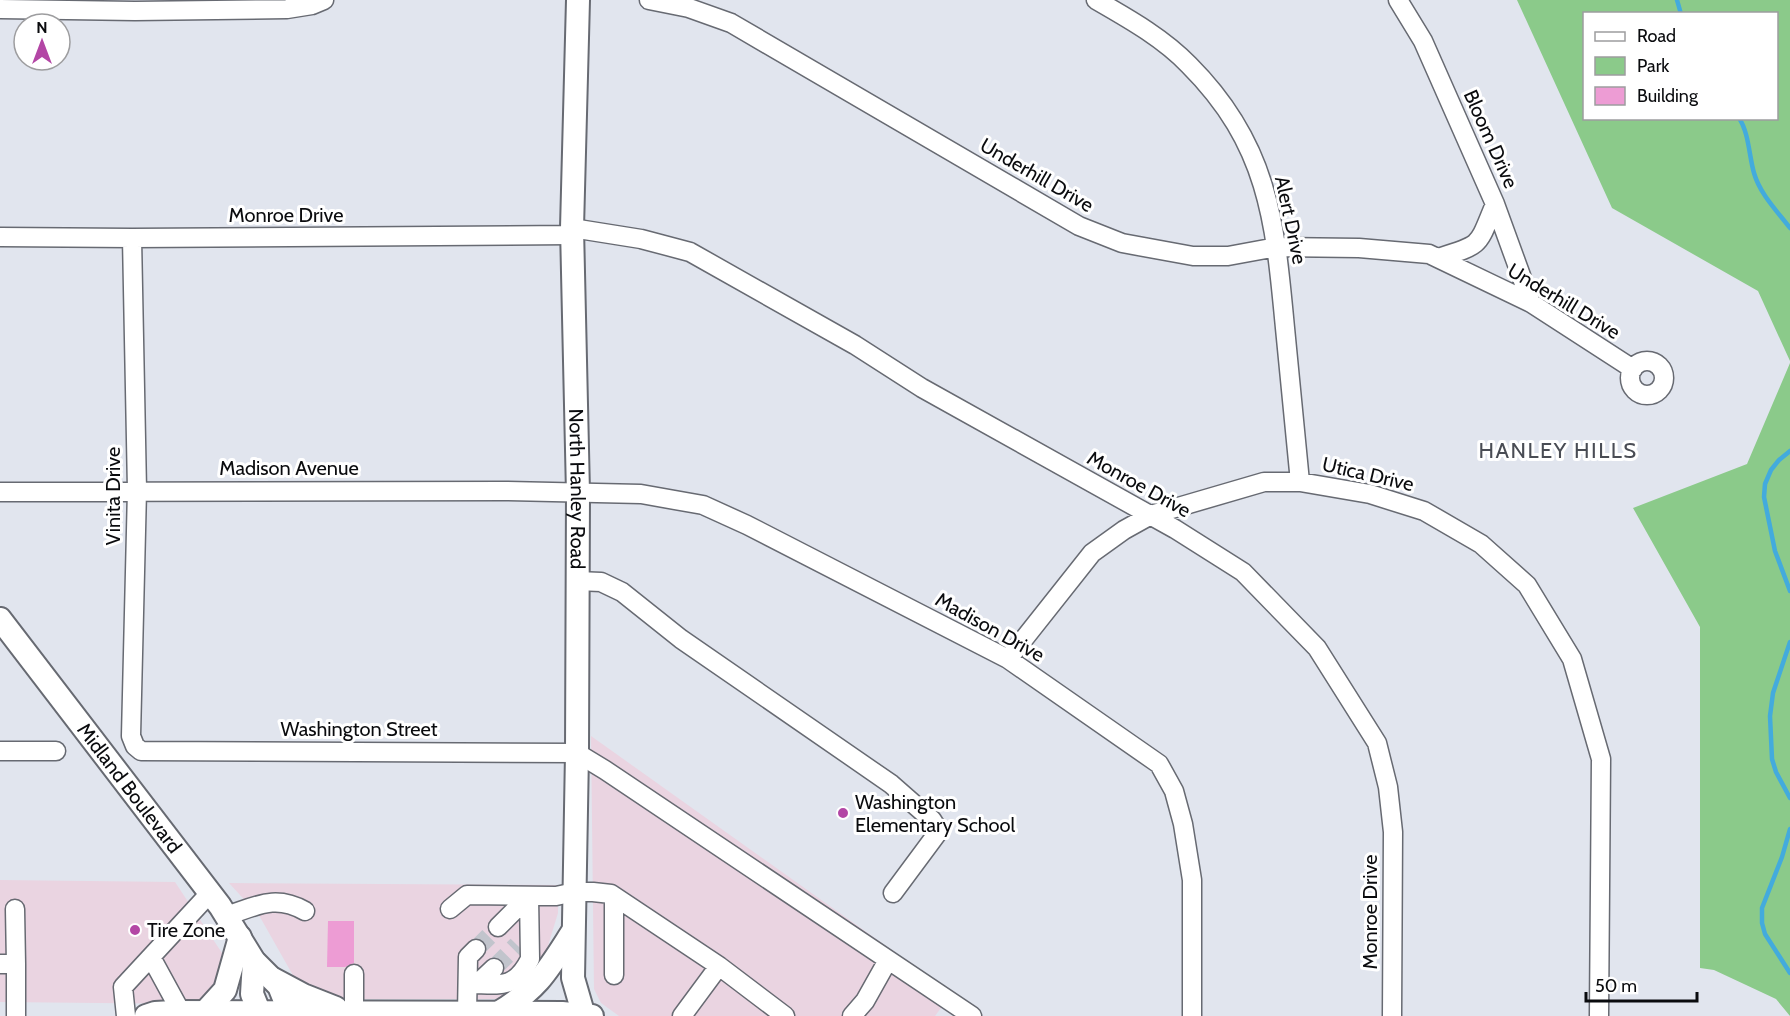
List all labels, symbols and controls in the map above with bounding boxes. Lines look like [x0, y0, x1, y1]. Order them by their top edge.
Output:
north arrow [12, 12, 72, 72]
legend [1583, 12, 1778, 120]
text: N [36, 18, 48, 37]
text: Road [1637, 25, 1676, 47]
text: Park [1637, 55, 1670, 77]
text: Building [1637, 85, 1699, 107]
street label: Bloom Drive [1459, 86, 1523, 192]
street label: Underhill Drive [976, 133, 1098, 217]
street label: Alert Drive [1270, 174, 1312, 266]
street label: Monroe Drive [229, 203, 343, 227]
street label: Underhill Drive [1503, 258, 1625, 344]
street label: North Hanley Road [564, 408, 590, 569]
district label: HANLEY HILLS [1478, 437, 1638, 464]
street label: Monroe Drive [1083, 446, 1195, 522]
street label: Vinita Drive [101, 447, 125, 545]
street label: Utica Drive [1320, 452, 1416, 496]
street label: Madison Avenue [219, 456, 359, 480]
street label: Madison Drive [931, 587, 1049, 667]
street label: Washington Street [281, 717, 438, 741]
street label: Midland Boulevard [72, 718, 187, 858]
place label: Washington Elementary School [855, 790, 1016, 837]
marker: Washington Elementary School [836, 806, 850, 820]
street label: Monroe Drive [1358, 855, 1382, 969]
place label: Tire Zone [147, 918, 225, 942]
marker: Tire Zone [128, 923, 142, 937]
scale bar [1586, 965, 1697, 1003]
text: 50 m [1595, 975, 1637, 997]

